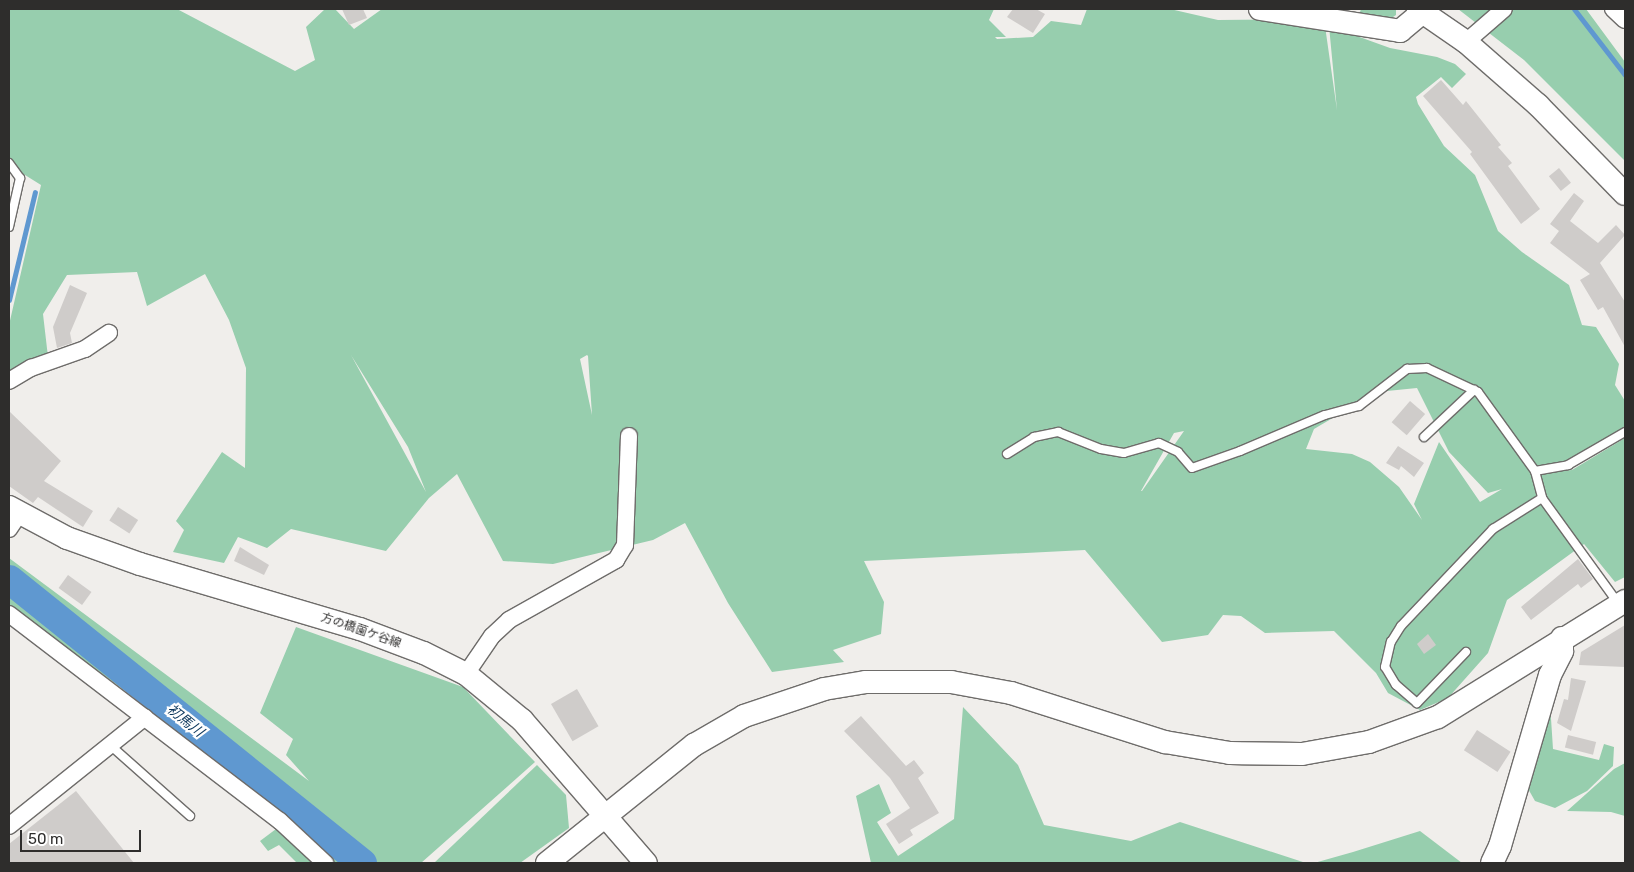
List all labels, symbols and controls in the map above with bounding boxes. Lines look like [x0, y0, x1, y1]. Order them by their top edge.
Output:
street label: 方の橋薗ケ谷線 [319, 611, 403, 651]
water label: 初馬川 [163, 701, 207, 741]
scale bar [22, 820, 144, 852]
text: 50 m [28, 830, 63, 848]

